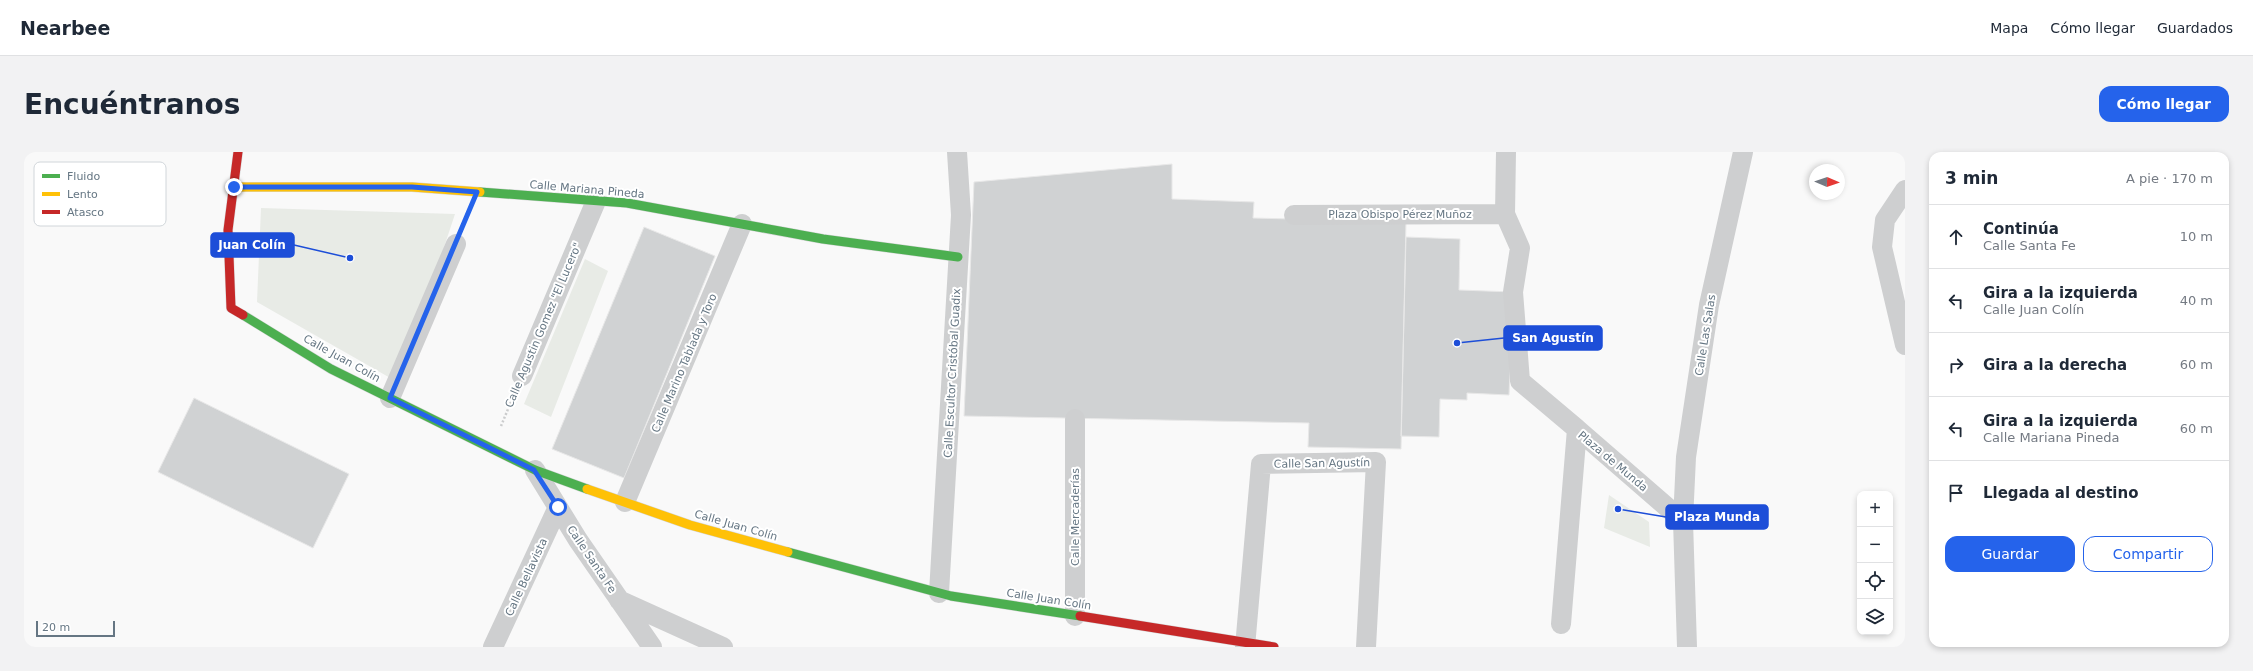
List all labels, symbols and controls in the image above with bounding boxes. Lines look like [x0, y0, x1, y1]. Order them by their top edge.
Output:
text: Nearbee [20, 17, 110, 39]
text: Mapa [1990, 20, 2028, 36]
text: Cómo llegar [2050, 20, 2135, 36]
text: Guardados [2157, 20, 2233, 36]
button: Cómo llegar [2099, 86, 2229, 122]
text: Encuéntranos [24, 88, 240, 121]
legend [34, 162, 166, 226]
north arrow [1809, 164, 1845, 200]
text: 3 min [1945, 168, 1998, 188]
text: Fluido [67, 170, 100, 183]
text: A pie · 170 m [2126, 171, 2213, 186]
route end [225, 178, 243, 196]
street label: Calle Mariana Pineda [529, 178, 645, 201]
text: Lento [67, 188, 98, 201]
text: Atasco [67, 206, 104, 219]
street label: Plaza Obispo Pérez Muñoz [1328, 208, 1472, 221]
text: Continúa [1983, 220, 2059, 238]
icon: ahead [1945, 226, 1967, 248]
text: 10 m [2180, 229, 2213, 244]
callout: Juan Colín [211, 233, 294, 257]
text: Juan Colín [217, 238, 286, 252]
text: Calle Santa Fe [1983, 238, 2076, 253]
street label: Calle Agustin Gomez "El Lucero" [503, 241, 584, 410]
text: Gira a la izquierda [1983, 284, 2138, 302]
street label: Calle Escultor Cristóbal Guadix [942, 287, 963, 458]
icon: left [1945, 290, 1967, 312]
street label: Calle Marino Tablada y Toro [649, 291, 720, 435]
street label: Calle Las Salas [1693, 293, 1718, 377]
text: 40 m [2180, 293, 2213, 308]
text: Calle Juan Colín [1983, 302, 2084, 317]
callout: San Agustín [1504, 326, 1602, 350]
text: San Agustín [1512, 331, 1594, 345]
street label: Calle Juan Colín [301, 332, 382, 385]
icon: right [1945, 354, 1967, 376]
text: Gira a la derecha [1983, 356, 2127, 374]
text: 60 m [2180, 357, 2213, 372]
text: Gira a la izquierda [1983, 412, 2138, 430]
icon: left [1945, 418, 1967, 440]
text: 60 m [2180, 421, 2213, 436]
street label: Plaza de Munda [1575, 428, 1650, 494]
text: Calle Mariana Pineda [1983, 430, 2119, 445]
street label: Calle San Agustín [1274, 456, 1370, 471]
street label: Calle Mercaderías [1069, 468, 1082, 566]
icon: arrive [1945, 482, 1967, 504]
text: Llegada al destino [1983, 484, 2138, 502]
map controls [1857, 491, 1893, 635]
button: + [1857, 491, 1893, 527]
route start [549, 498, 567, 516]
callout: Plaza Munda [1666, 505, 1768, 529]
street label: Calle Juan Colín [693, 507, 779, 544]
text: Plaza Munda [1674, 510, 1760, 524]
street label: Calle Santa Fe [564, 523, 619, 596]
button: − [1857, 527, 1893, 563]
street label: Calle Bellavista [503, 536, 550, 618]
button: Guardar [1945, 536, 2075, 572]
button: Compartir [2083, 536, 2213, 572]
button: locate [1857, 563, 1893, 599]
street label: Calle Juan Colín [1006, 586, 1092, 613]
button: layers [1857, 599, 1893, 635]
scale bar [36, 619, 115, 638]
text: 20 m [42, 621, 70, 634]

